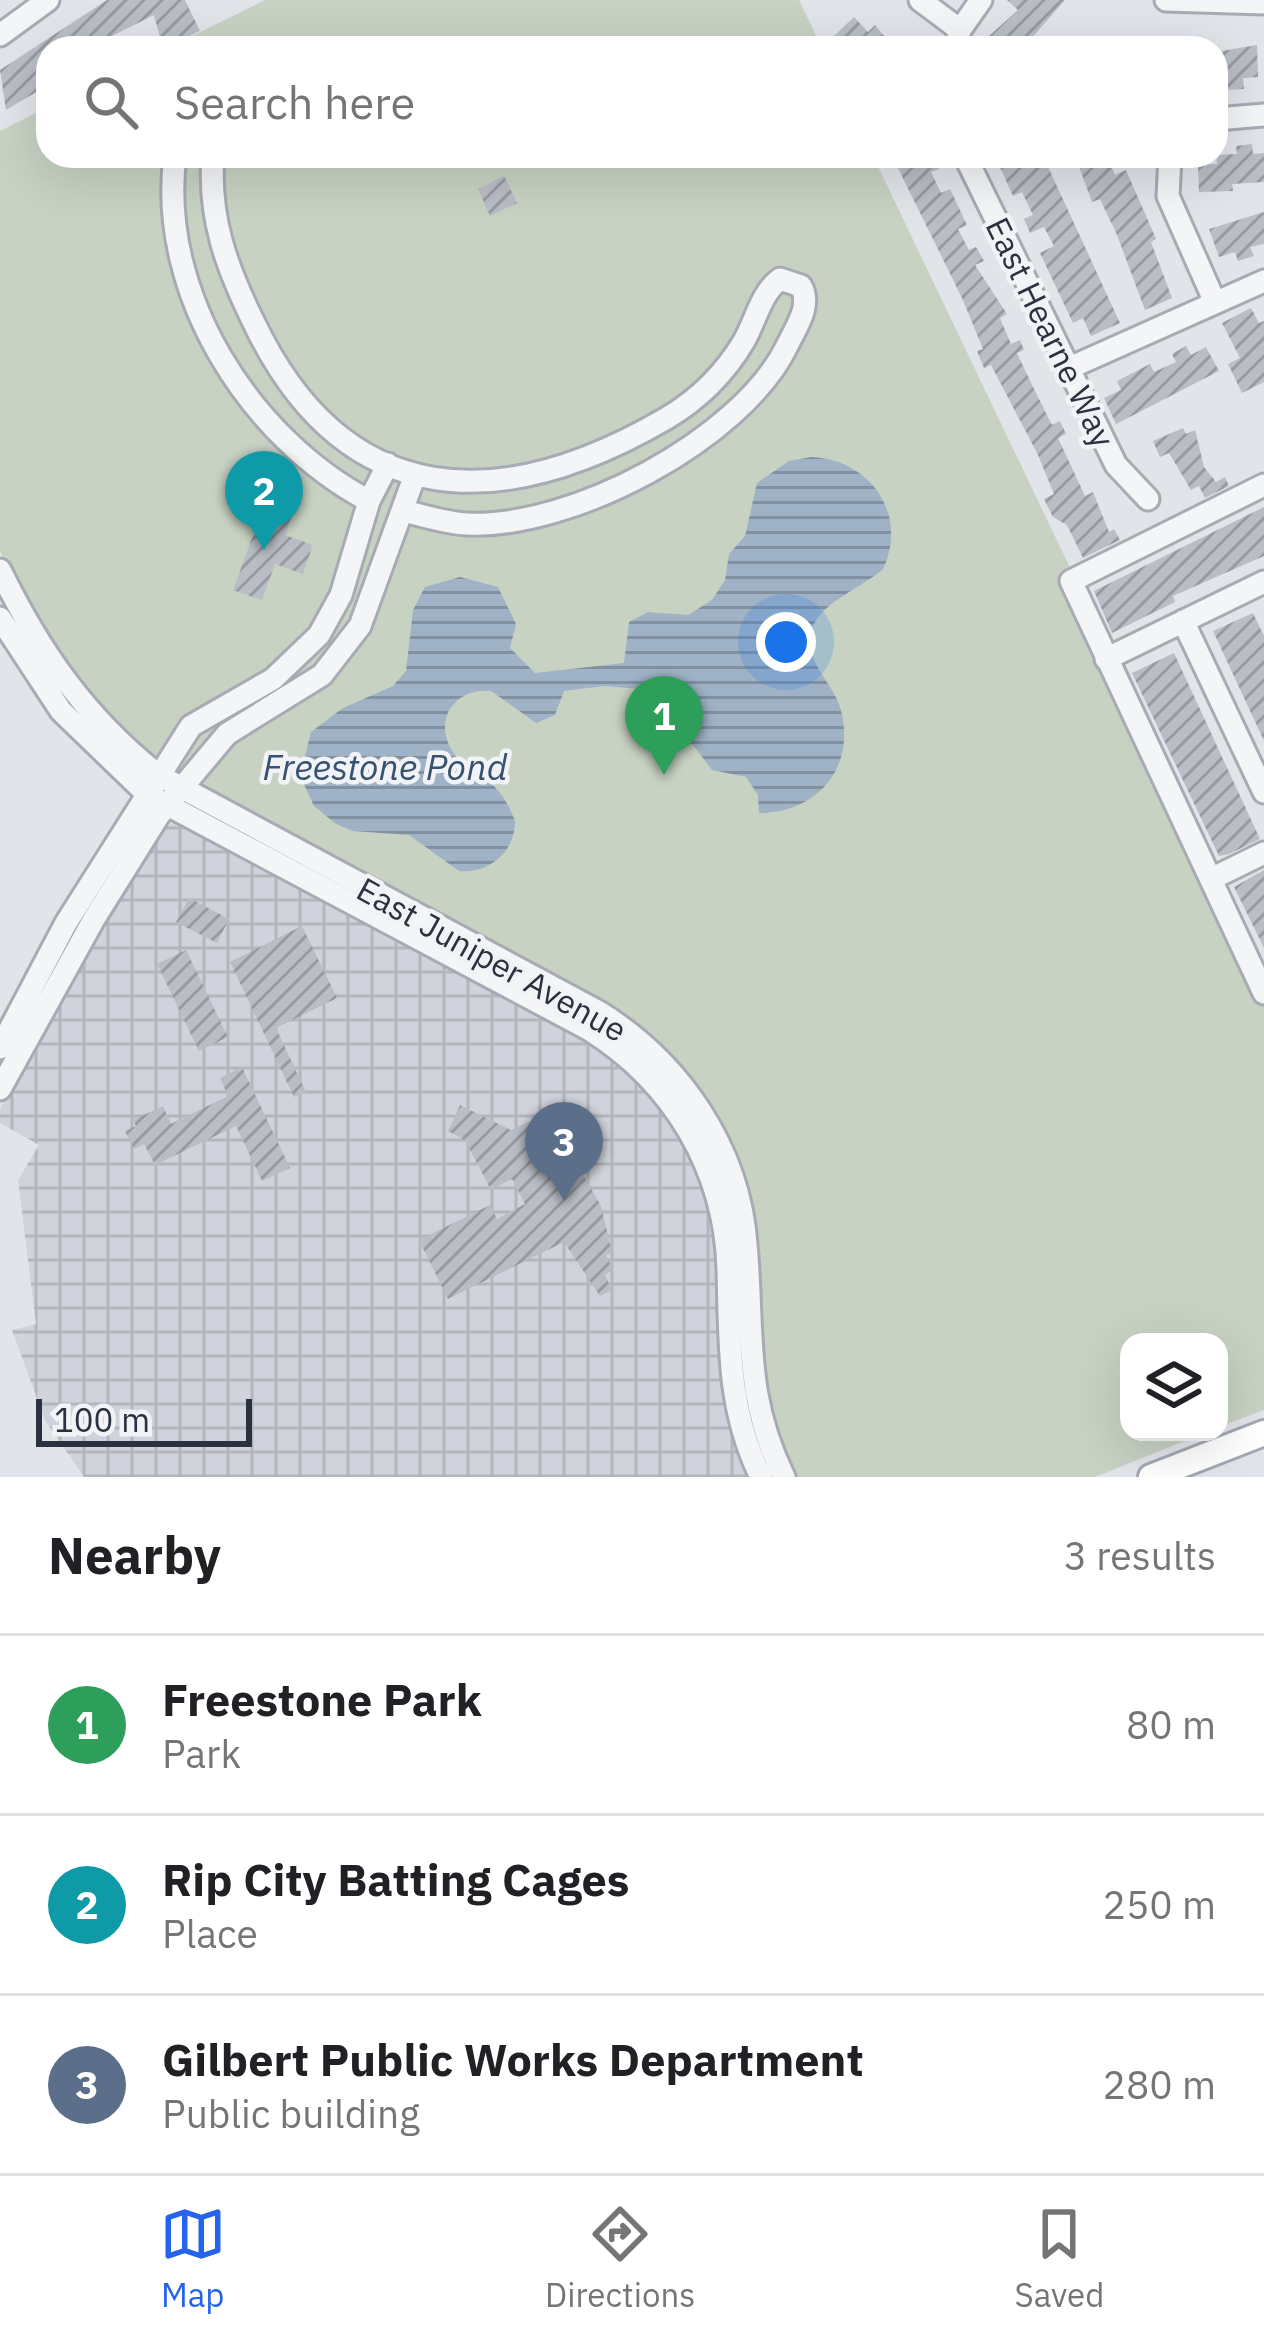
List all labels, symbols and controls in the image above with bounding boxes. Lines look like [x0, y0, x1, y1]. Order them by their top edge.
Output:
search box [36, 36, 1228, 168]
icon: search [78, 69, 144, 135]
text: Search here [174, 73, 415, 131]
street label: East Hearne Way [977, 210, 1125, 454]
pin: 2 [225, 451, 303, 550]
your location [756, 612, 816, 672]
pin: 1 [625, 676, 703, 775]
water label: Freestone Pond [263, 743, 507, 790]
street label: East Juniper Avenue [350, 867, 634, 1051]
pin: 3 [525, 1102, 603, 1201]
map controls [1120, 1333, 1228, 1441]
button: layers [1120, 1333, 1228, 1441]
scale bar [36, 1393, 252, 1446]
text: 100 m [54, 1398, 150, 1441]
text: Nearby [48, 1522, 221, 1588]
text: 3 results [1064, 1530, 1216, 1581]
text: Freestone Park [162, 1670, 482, 1728]
text: 1 [75, 1699, 99, 1750]
text: 80 m [1126, 1699, 1216, 1750]
text: Park [162, 1728, 241, 1779]
text: Rip City Batting Cages [162, 1850, 629, 1908]
text: 2 [75, 1879, 99, 1930]
text: 250 m [1103, 1879, 1216, 1930]
text: Place [162, 1908, 258, 1959]
text: Gilbert Public Works Department [162, 2030, 864, 2088]
text: 3 [75, 2059, 99, 2110]
text: 280 m [1103, 2059, 1216, 2110]
text: Public building [162, 2088, 420, 2139]
tab: Map [160, 2201, 226, 2316]
tab: Directions [545, 2201, 695, 2316]
tab: Saved [1015, 2201, 1104, 2316]

